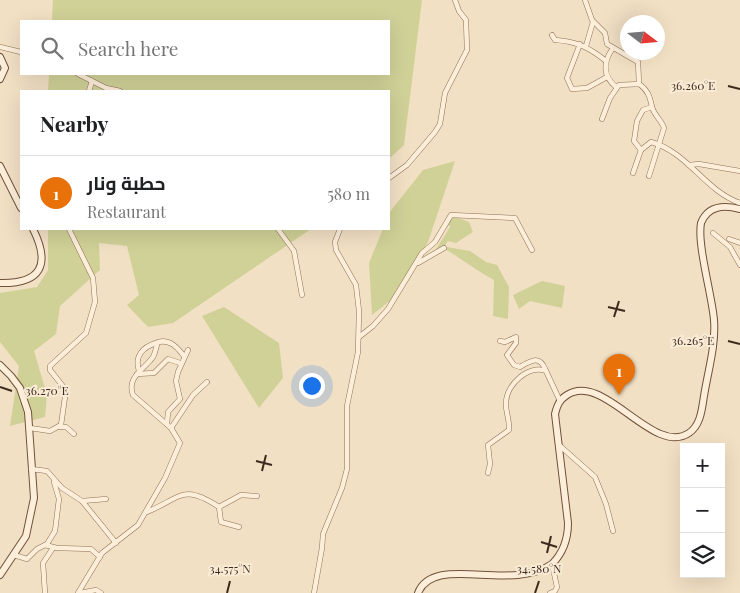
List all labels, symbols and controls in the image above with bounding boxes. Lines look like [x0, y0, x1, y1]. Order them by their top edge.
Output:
north arrow [620, 15, 665, 60]
search box [20, 20, 390, 75]
icon: search [38, 34, 66, 62]
text: Search here [78, 35, 178, 61]
text: 36.260°E [671, 77, 715, 93]
text: Nearby [40, 109, 109, 137]
text: حطبة ونار [87, 169, 166, 195]
text: 1 [53, 183, 59, 204]
text: 580 m [327, 183, 370, 204]
text: Restaurant [87, 201, 166, 222]
text: 36.265°E [672, 332, 714, 348]
pin: 1 [603, 354, 635, 395]
your location [299, 373, 325, 399]
text: 36.270°E [25, 382, 69, 398]
map controls [680, 443, 725, 578]
button: + [680, 443, 725, 488]
button: − [680, 488, 725, 533]
button: layers [680, 533, 725, 578]
text: 34.575°N [209, 560, 251, 576]
text: 34.580°N [517, 560, 562, 576]

